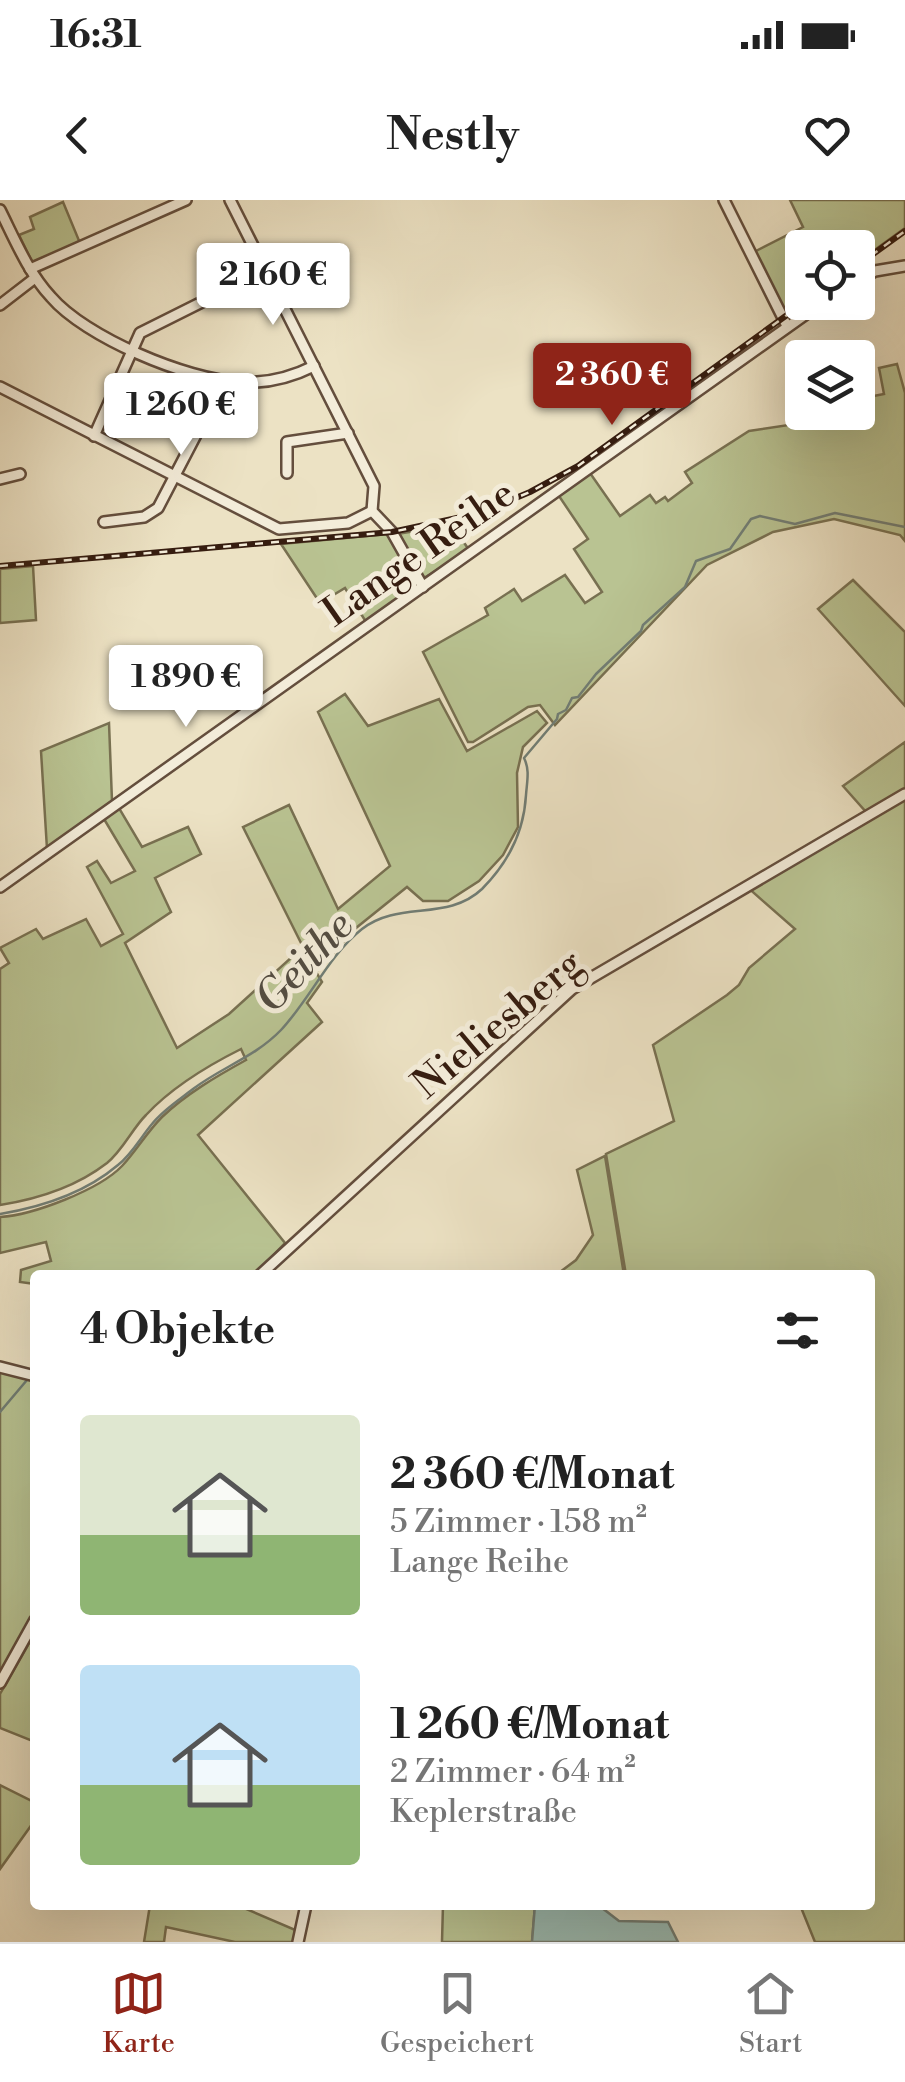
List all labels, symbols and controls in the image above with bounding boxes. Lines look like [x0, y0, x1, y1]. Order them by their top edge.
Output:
text: 16:31 [50, 12, 141, 59]
text: Nestly [386, 107, 519, 164]
icon: back [50, 108, 105, 163]
icon: heart [800, 108, 855, 163]
map controls [785, 230, 875, 430]
button: locate [785, 230, 875, 320]
pin: 2 160 € [181, 243, 365, 328]
text: 2 160 € [219, 255, 327, 295]
button: layers [785, 340, 875, 430]
pin: 2 360 € [520, 343, 704, 428]
text: 2 360 € [555, 355, 669, 395]
pin: 1 260 € [89, 373, 273, 458]
text: 1 260 € [126, 385, 236, 425]
street label: Lange Reihe [313, 469, 526, 639]
pin: 1 890 € [94, 645, 278, 730]
text: 1 890 € [131, 657, 241, 697]
water label: Geithe [244, 900, 366, 1025]
street label: Nieliesberg [403, 939, 594, 1111]
icon: filters [770, 1303, 825, 1358]
text: 4 Objekte [80, 1304, 275, 1357]
text: 2 360 €/Monat [390, 1449, 674, 1502]
icon: home [160, 1455, 280, 1575]
text: 5 Zimmer · 158 m² [390, 1502, 647, 1542]
text: Lange Reihe [390, 1542, 569, 1582]
text: 1 260 €/Monat [390, 1699, 669, 1752]
icon: home [160, 1705, 280, 1825]
text: 2 Zimmer · 64 m² [390, 1752, 636, 1792]
text: Keplerstraße [390, 1792, 577, 1832]
tab: Karte [103, 1966, 175, 2061]
tab: Gespeichert [380, 1966, 534, 2061]
tab: Start [739, 1966, 802, 2061]

